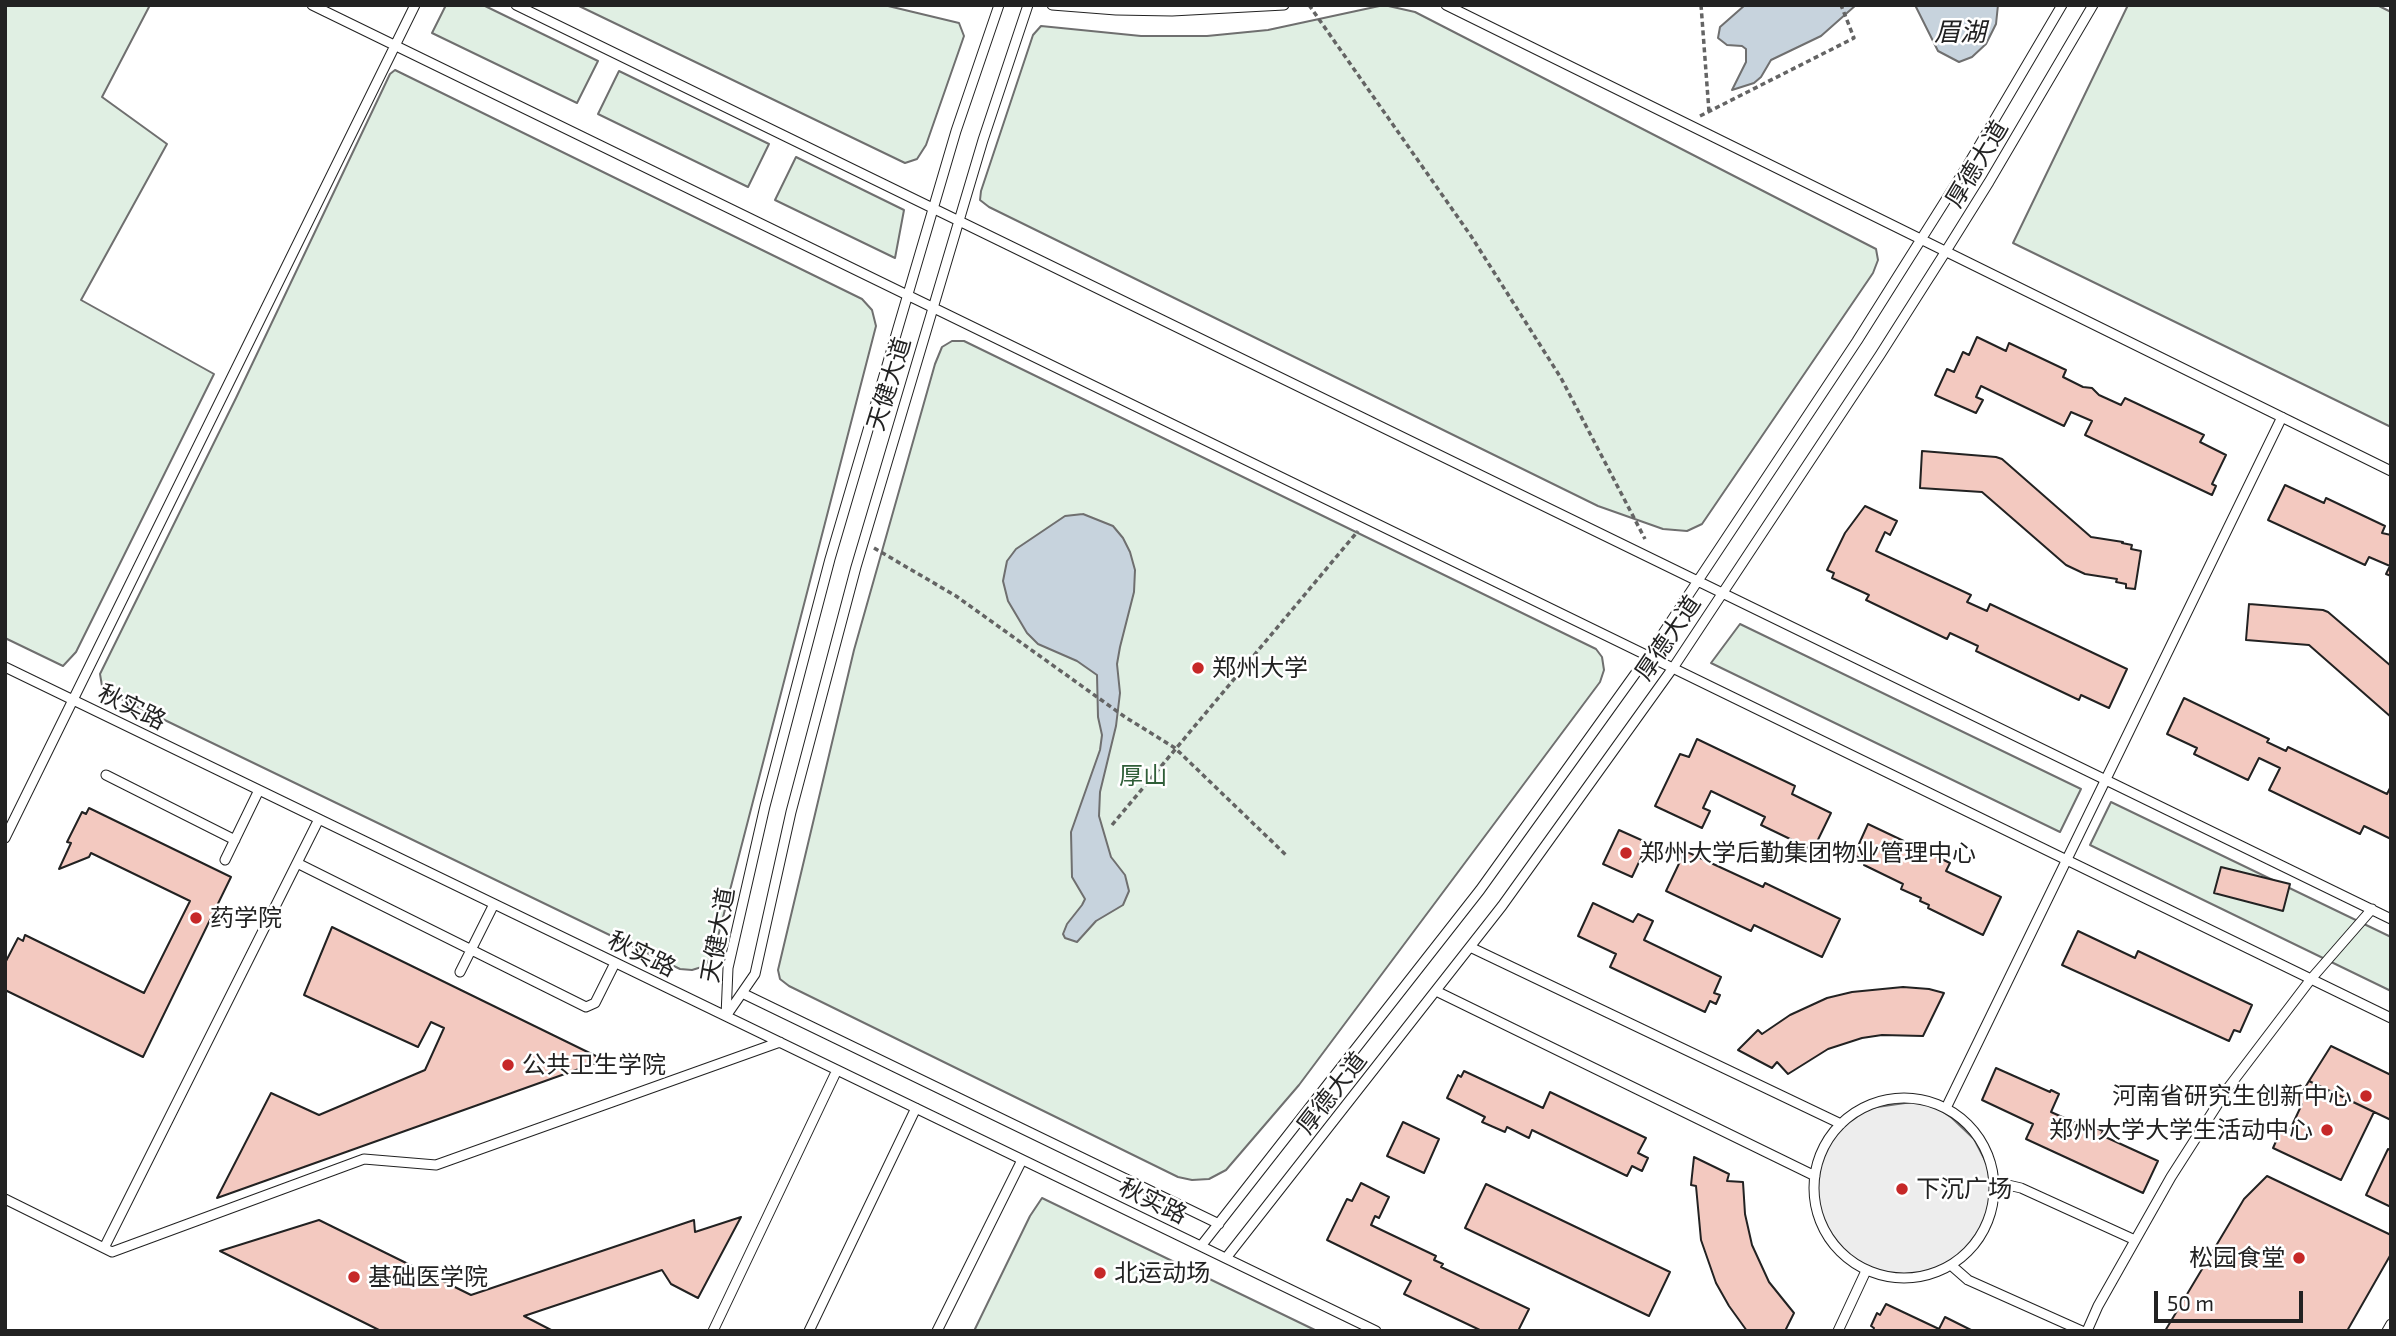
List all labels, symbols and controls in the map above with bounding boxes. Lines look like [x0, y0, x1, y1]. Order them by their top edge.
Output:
water label: 眉湖 [1934, 16, 1986, 48]
street label: 厚德大道 [1940, 115, 2014, 213]
street label: 天健大道 [861, 334, 917, 434]
street label: 厚德大道 [1629, 590, 1707, 686]
place label: 郑州大学 [1212, 654, 1308, 682]
marker: 郑州大学 [1190, 660, 1206, 676]
street label: 秋实路 [93, 678, 171, 736]
park label: 厚山 [1119, 762, 1167, 790]
place label: 郑州大学后勤集团物业管理中心 [1640, 839, 1976, 867]
marker: 郑州大学后勤集团物业管理中心 [1618, 845, 1634, 861]
street label: 天健大道 [695, 885, 741, 985]
place label: 药学院 [210, 904, 282, 932]
marker: 药学院 [188, 910, 204, 926]
street label: 秋实路 [603, 925, 681, 983]
street label: 厚德大道 [1291, 1046, 1373, 1140]
place label: 公共卫生学院 [522, 1051, 666, 1079]
marker: 公共卫生学院 [500, 1057, 516, 1073]
place label: 河南省研究生创新中心 [2112, 1082, 2352, 1110]
marker: 河南省研究生创新中心 [2358, 1088, 2374, 1104]
place label: 郑州大学大学生活动中心 [2049, 1116, 2313, 1144]
marker: 郑州大学大学生活动中心 [2319, 1122, 2335, 1138]
street label: 秋实路 [1114, 1172, 1192, 1230]
place label: 下沉广场 [1916, 1175, 2012, 1203]
marker: 下沉广场 [1894, 1181, 1910, 1197]
place label: 松园食堂 [2189, 1244, 2285, 1272]
marker: 松园食堂 [2291, 1250, 2307, 1266]
place label: 北运动场 [1114, 1259, 1210, 1287]
place label: 基础医学院 [368, 1263, 488, 1291]
marker: 北运动场 [1092, 1265, 1108, 1281]
marker: 基础医学院 [346, 1269, 362, 1285]
scale bar [2158, 1276, 2307, 1320]
text: 50 m [2167, 1290, 2214, 1315]

